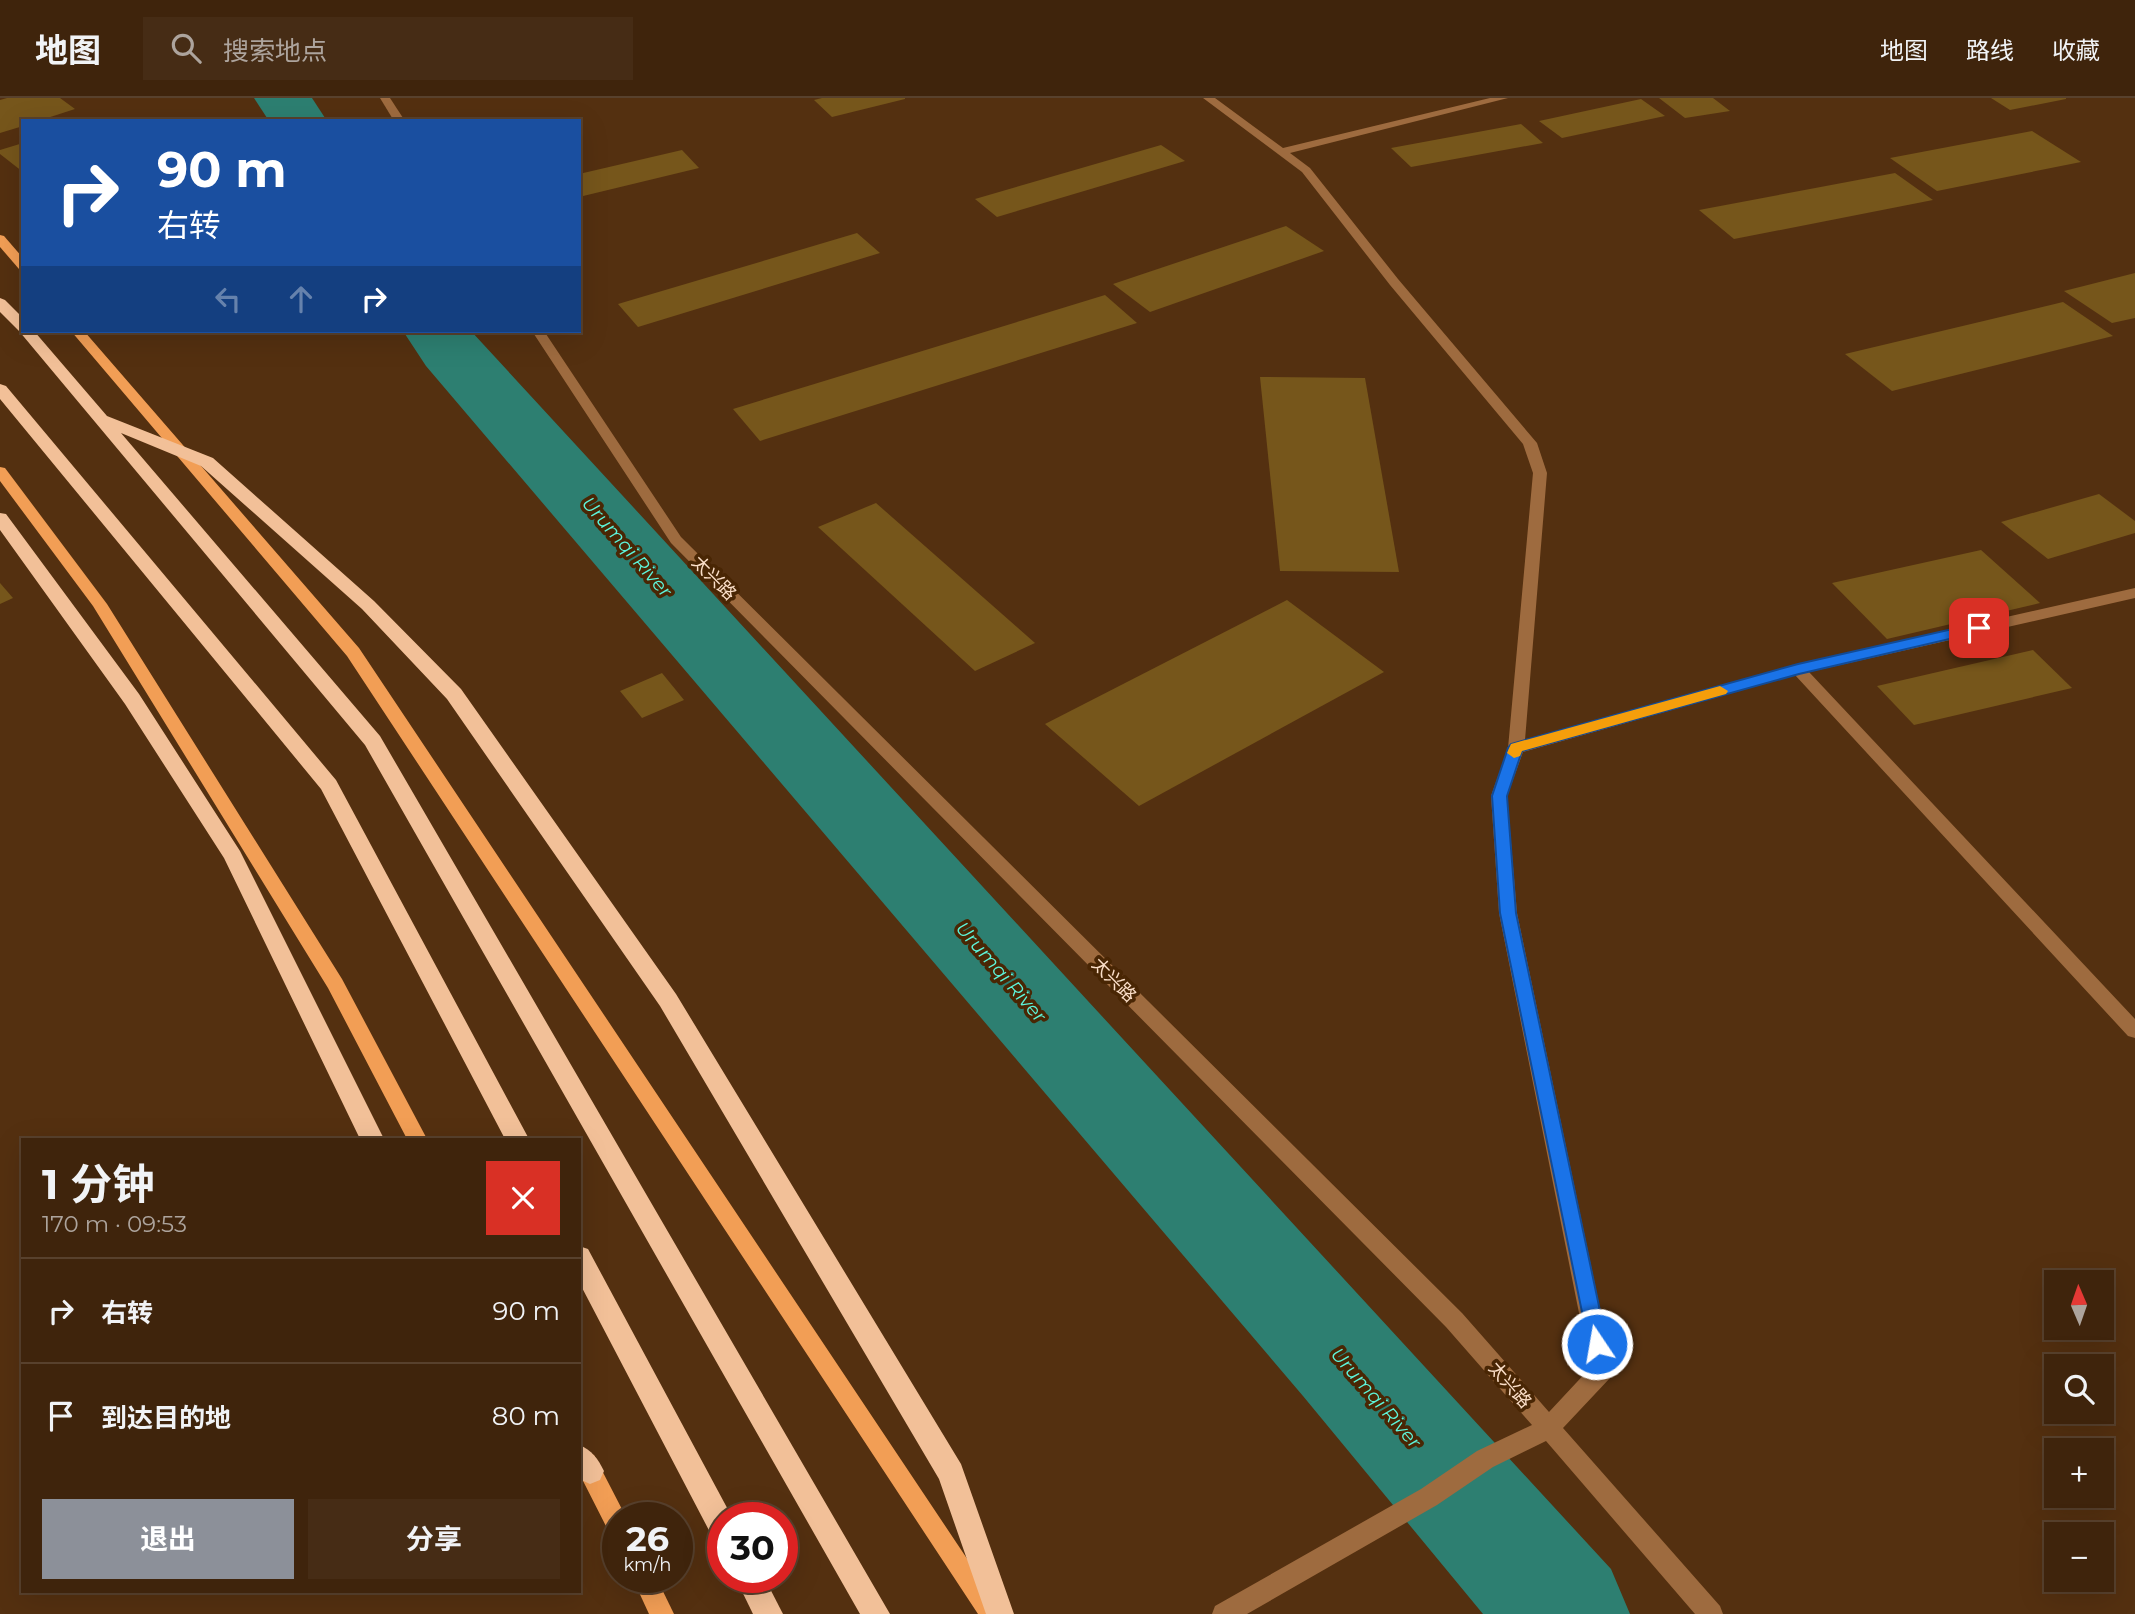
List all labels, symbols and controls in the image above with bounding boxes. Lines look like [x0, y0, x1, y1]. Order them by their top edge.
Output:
search box [143, 17, 633, 80]
icon: search [167, 29, 205, 67]
text: 地图 [35, 30, 101, 70]
text: 搜索地点 [223, 35, 327, 67]
text: 地图 [1880, 36, 1928, 65]
text: 路线 [1966, 36, 2014, 65]
text: 收藏 [2052, 36, 2100, 65]
text: 90 m [157, 140, 287, 199]
icon: right [42, 147, 133, 238]
text: 右转 [157, 206, 221, 245]
icon: left [209, 280, 247, 318]
icon: ahead [282, 280, 320, 318]
icon: right [355, 280, 393, 318]
water label: Urumqi River [577, 492, 677, 602]
street label: 太兴路 [687, 551, 741, 605]
pin [1949, 598, 2009, 658]
icon: arrive [1960, 609, 1998, 647]
water label: Urumqi River [951, 917, 1051, 1027]
street label: 太兴路 [1087, 953, 1141, 1007]
text: 1 分钟 [42, 1158, 154, 1210]
button: close [486, 1161, 560, 1235]
text: 170 m · 09:53 [42, 1210, 187, 1238]
north arrow [2044, 1270, 2114, 1340]
map controls [2044, 1270, 2114, 1592]
icon: right [42, 1292, 80, 1330]
text: 90 m [493, 1295, 560, 1327]
text: 右转 [101, 1297, 153, 1329]
position arrow [1560, 1307, 1634, 1381]
water label: Urumqi River [1326, 1343, 1426, 1453]
button: search [2044, 1354, 2114, 1424]
street label: 太兴路 [1484, 1357, 1536, 1413]
icon: arrive [42, 1397, 80, 1435]
text: 80 m [492, 1400, 560, 1432]
text: 到达目的地 [101, 1402, 231, 1434]
button: + [2044, 1438, 2114, 1508]
button: 退出 [42, 1499, 294, 1579]
button: 分享 [308, 1499, 560, 1579]
speed limit sign: 30 [707, 1502, 798, 1593]
text: 26 [626, 1517, 669, 1560]
button: − [2044, 1522, 2114, 1592]
text: km/h [623, 1554, 672, 1576]

